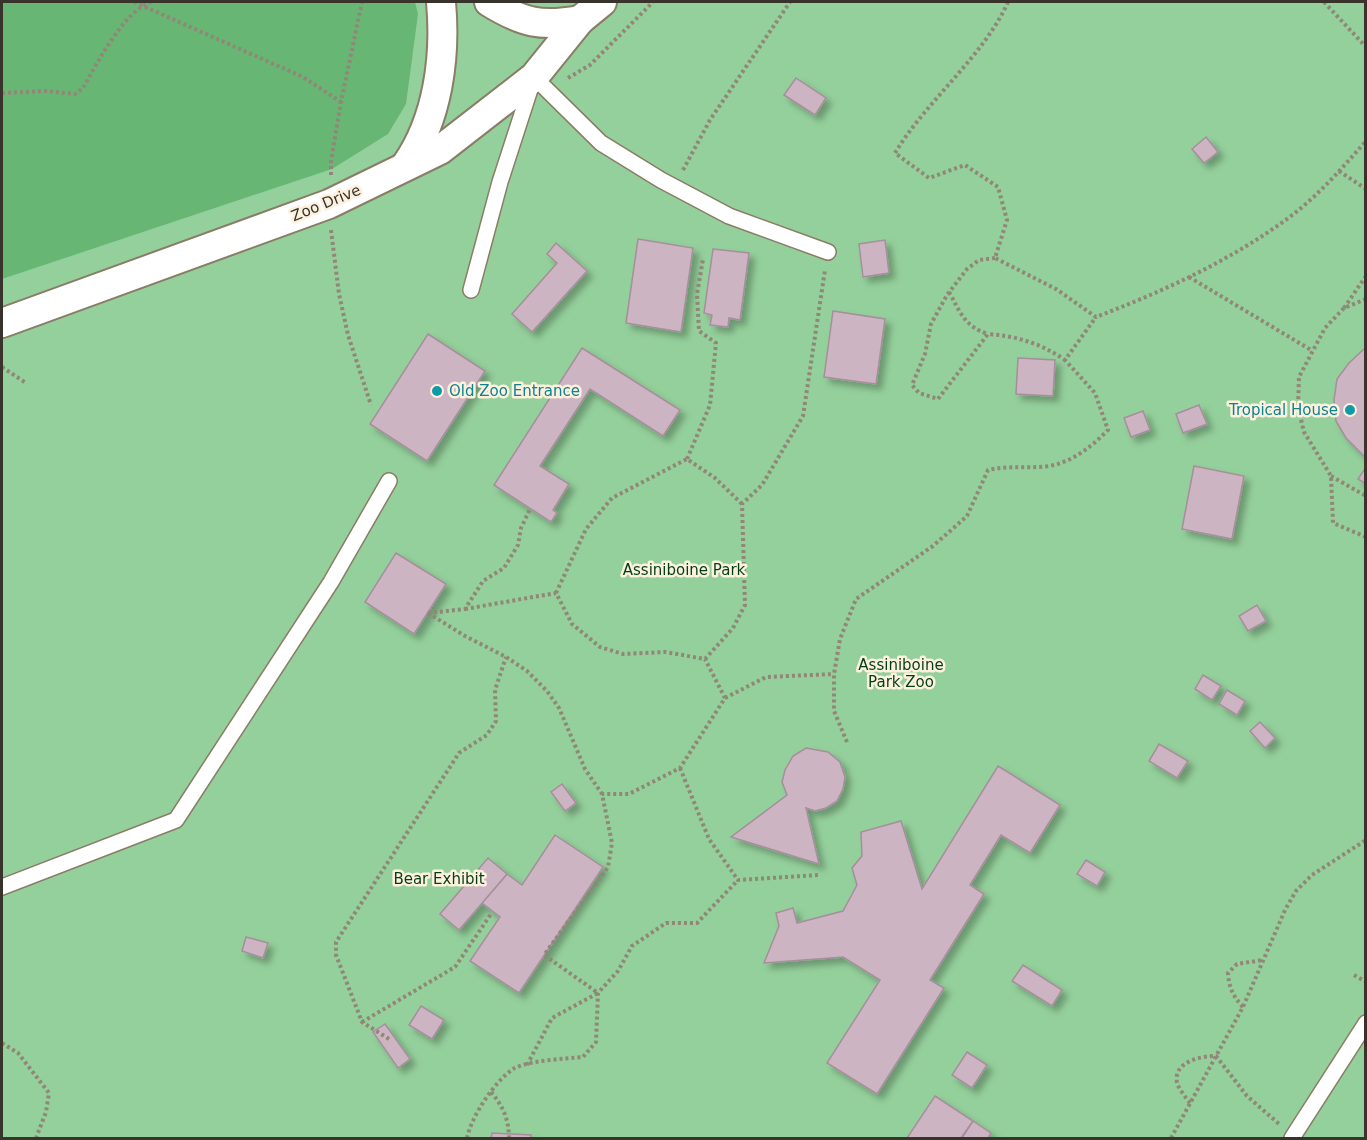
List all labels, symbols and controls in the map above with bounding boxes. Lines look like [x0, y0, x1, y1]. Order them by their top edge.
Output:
street label: Zoo Drive [289, 181, 363, 225]
place label: Old Zoo Entrance [449, 382, 580, 400]
marker: Old Zoo Entrance [430, 384, 444, 398]
place label: Tropical House [1228, 401, 1338, 419]
marker: Tropical House [1343, 403, 1357, 417]
park label: Assiniboine Park [623, 561, 746, 579]
park label: Assiniboine Park Zoo [858, 656, 944, 691]
park label: Bear Exhibit [393, 870, 485, 888]

